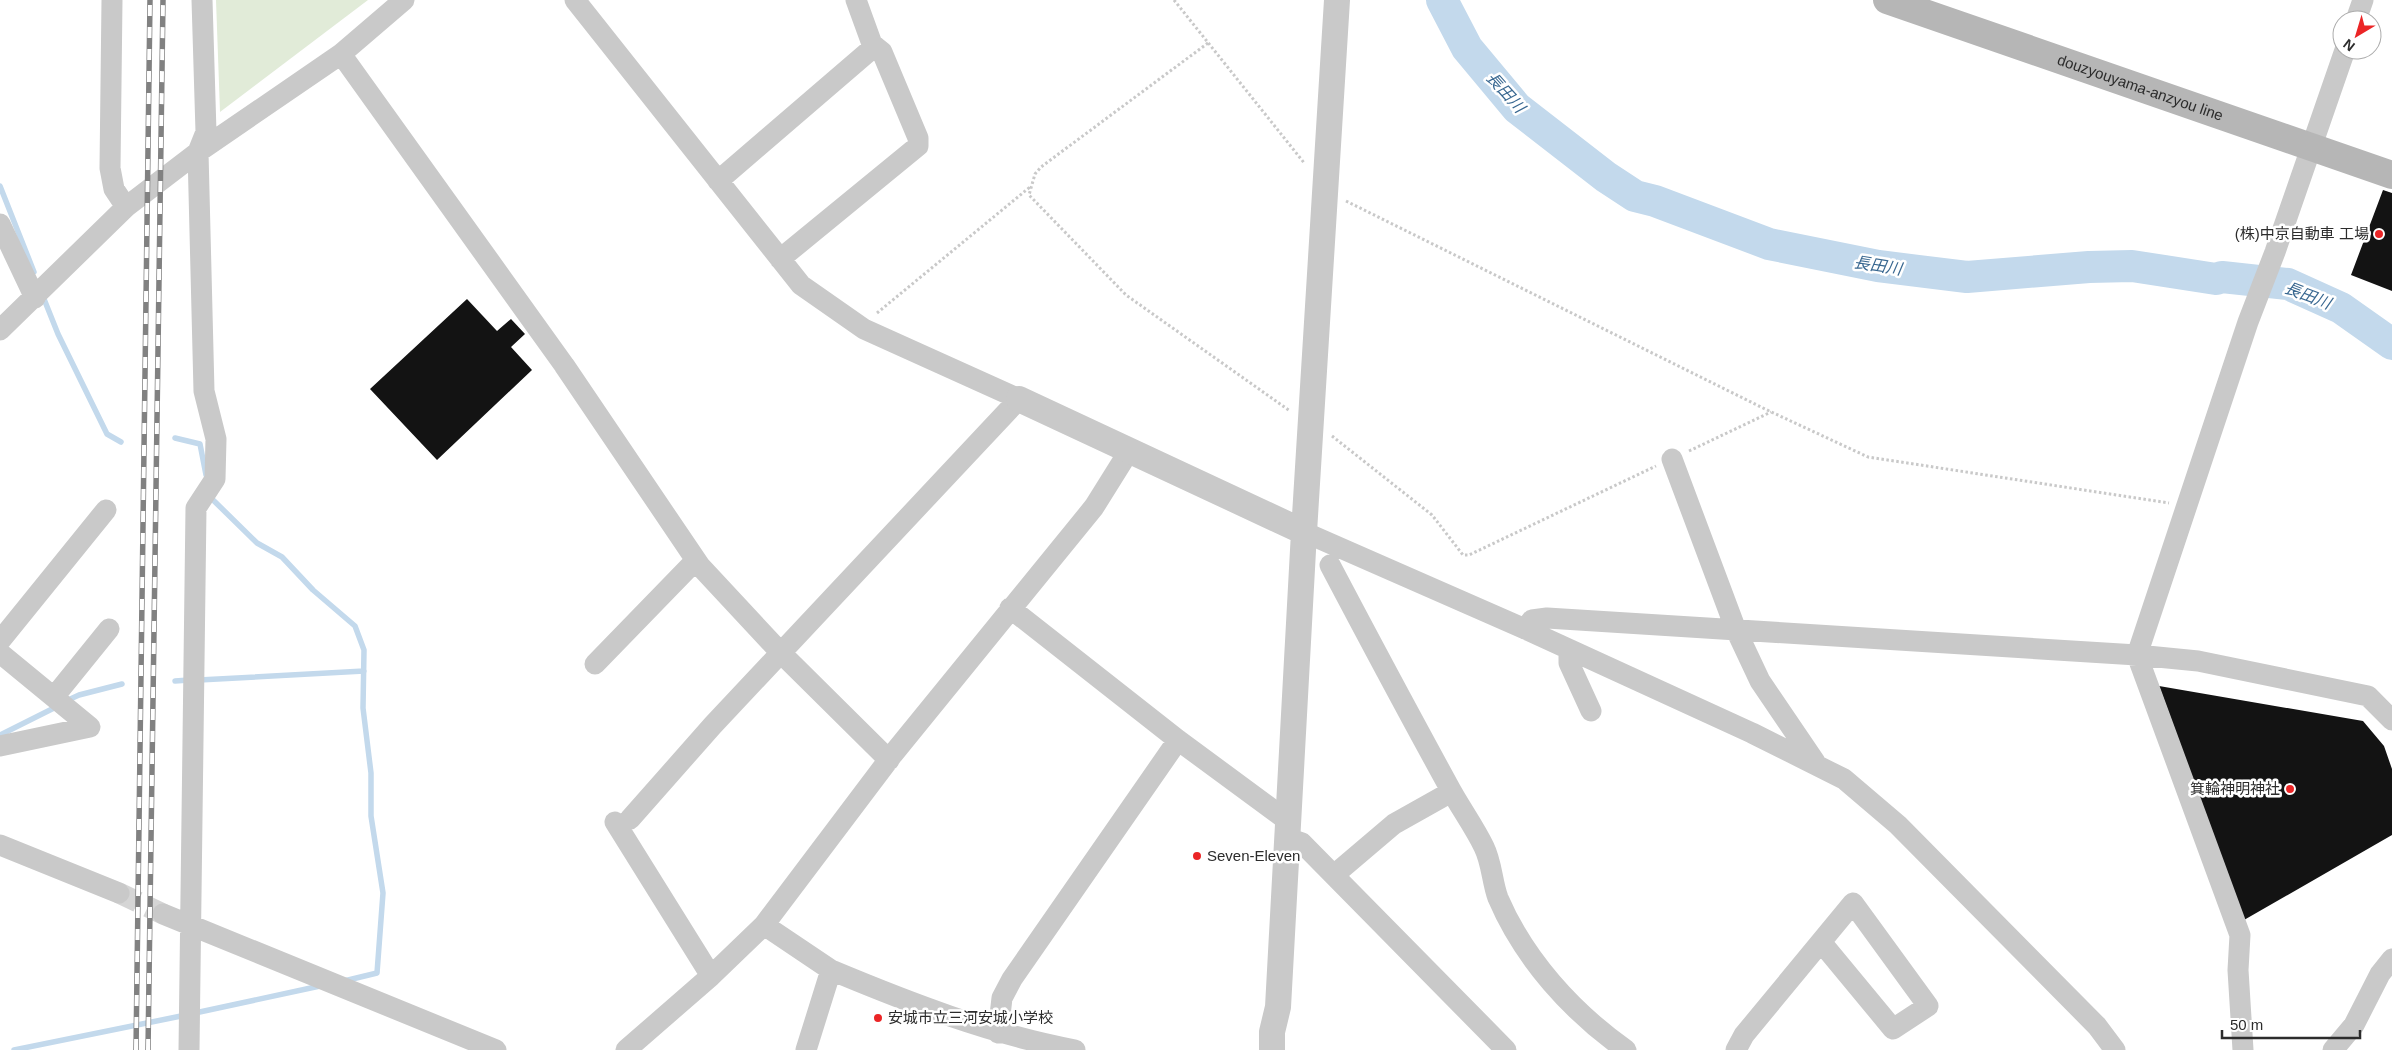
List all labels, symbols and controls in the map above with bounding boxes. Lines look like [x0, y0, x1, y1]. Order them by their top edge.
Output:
north arrow [2332, 10, 2382, 60]
text: N [2340, 36, 2358, 55]
street label: douzyouyama-anzyou line [2055, 51, 2226, 124]
water label: 長田川 [1483, 69, 1529, 117]
place label: (株)中京自動車 工場 [2235, 225, 2369, 242]
marker: (株)中京自動車 工場 [2373, 228, 2385, 240]
water label: 長田川 [1853, 253, 1905, 278]
water label: 長田川 [2282, 279, 2335, 313]
place label: 箕輪神明神社 [2190, 780, 2280, 797]
marker: 箕輪神明神社 [2284, 783, 2296, 795]
place label: Seven-Eleven [1207, 847, 1300, 864]
marker: Seven-Eleven [1191, 850, 1203, 862]
scale bar [2222, 1008, 2360, 1040]
place label: 安城市立三河安城小学校 [888, 1009, 1053, 1026]
marker: 安城市立三河安城小学校 [872, 1012, 884, 1024]
text: 50 m [2230, 1016, 2263, 1033]

